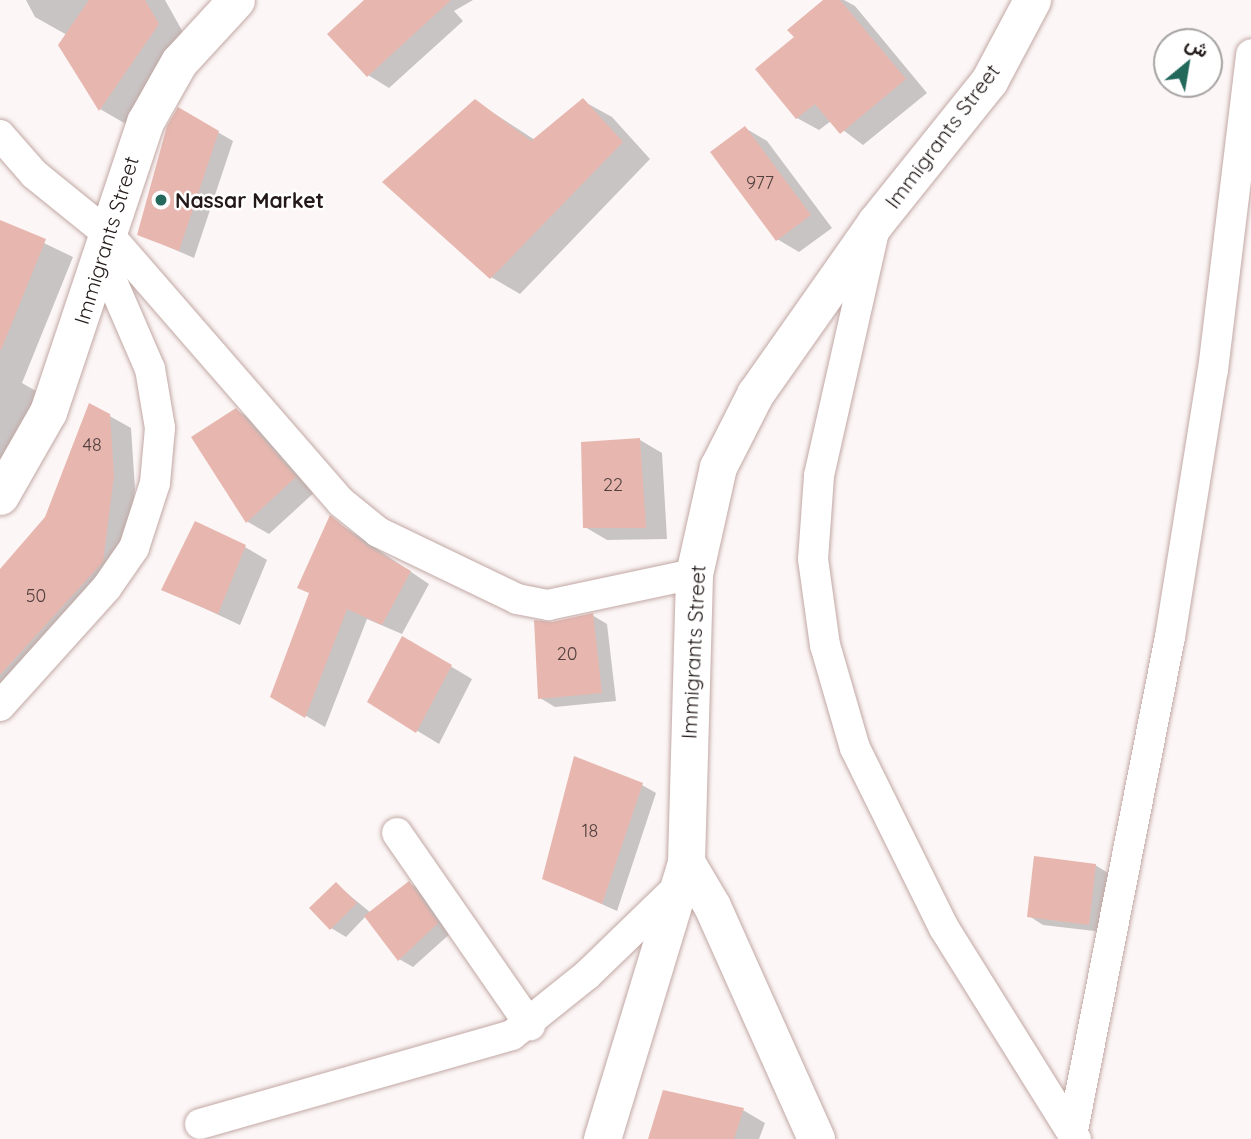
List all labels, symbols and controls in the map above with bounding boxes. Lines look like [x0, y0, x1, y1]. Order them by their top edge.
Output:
north arrow [1153, 28, 1223, 98]
text: ش [1182, 30, 1213, 63]
street label: Immigrants Street [879, 59, 1005, 213]
street label: Immigrants Street [68, 153, 144, 327]
house number: 977 [746, 172, 774, 194]
place label: Nassar Market [175, 187, 324, 213]
marker: Nassar Market [153, 192, 169, 208]
house number: 48 [82, 434, 102, 456]
house number: 22 [603, 474, 623, 496]
street label: Immigrants Street [676, 564, 710, 740]
house number: 50 [26, 585, 46, 607]
house number: 20 [557, 643, 577, 665]
house number: 18 [582, 820, 598, 842]

